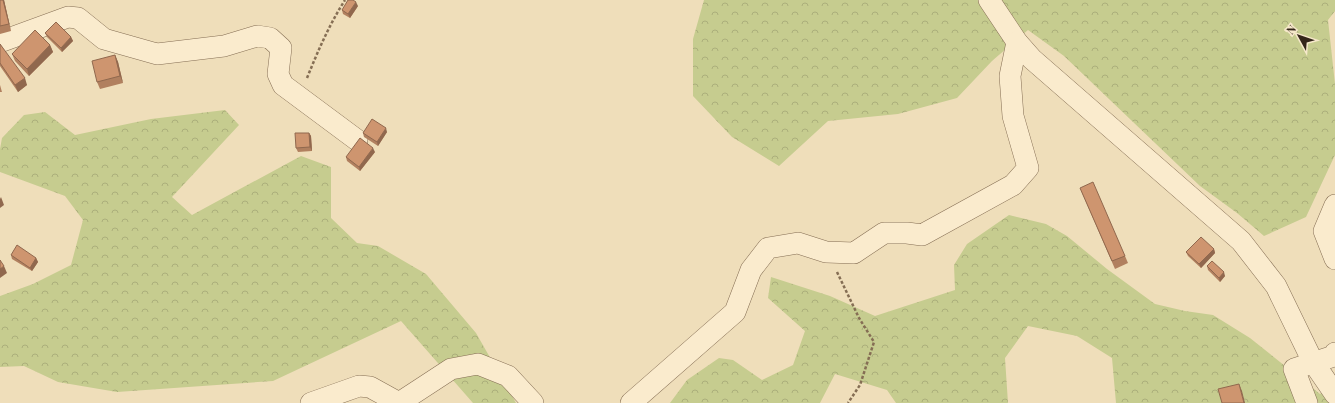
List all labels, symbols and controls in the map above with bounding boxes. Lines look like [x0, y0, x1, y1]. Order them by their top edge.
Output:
north arrow [1279, 16, 1319, 56]
text: N [1283, 21, 1299, 37]

